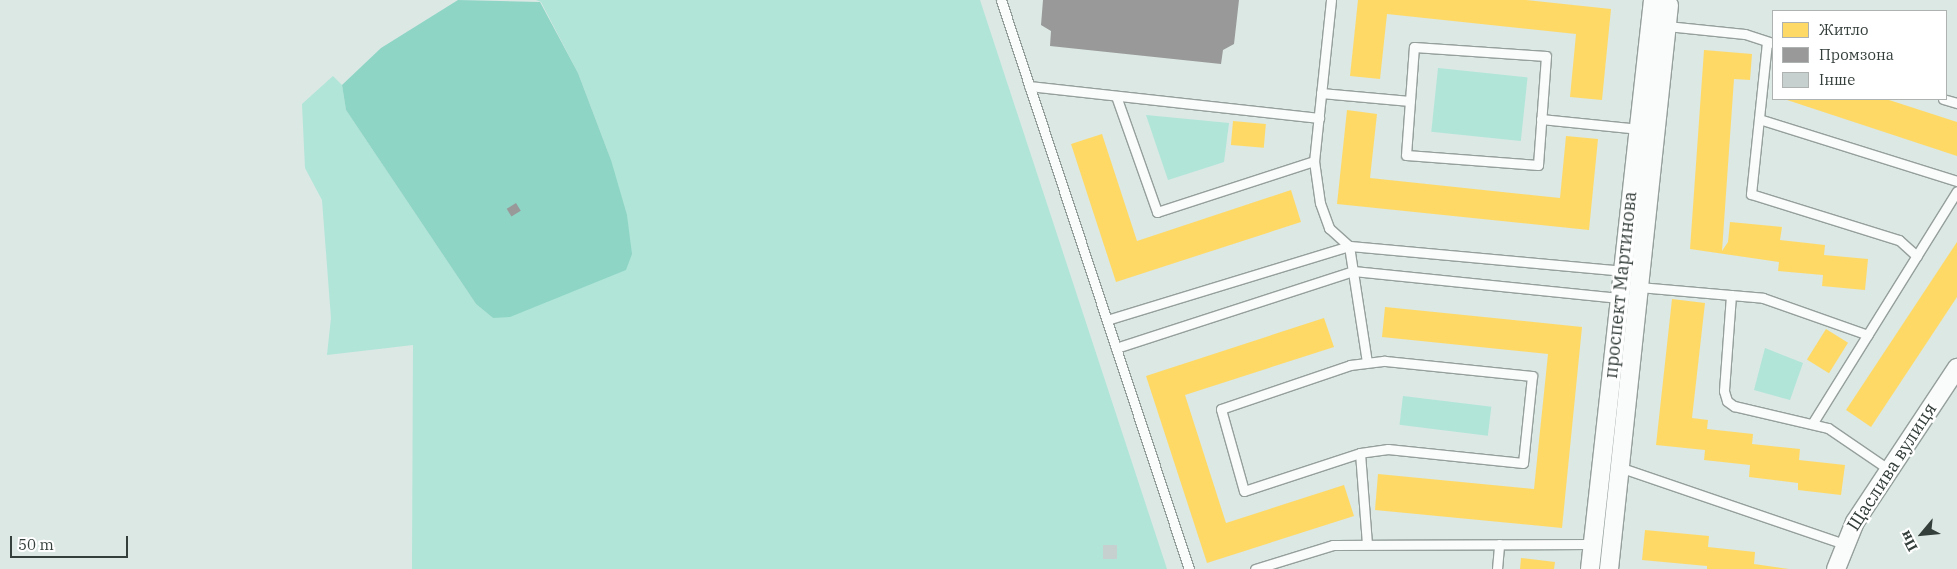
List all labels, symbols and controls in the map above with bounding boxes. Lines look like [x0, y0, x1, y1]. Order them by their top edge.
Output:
legend [1772, 10, 1947, 100]
text: Житло [1819, 20, 1869, 39]
text: Промзона [1819, 45, 1894, 64]
text: Інше [1819, 70, 1855, 89]
street label: проспект Мартинова [1600, 190, 1642, 380]
street label: Щаслива вулиця [1843, 399, 1941, 535]
north arrow [1897, 509, 1947, 559]
scale bar [12, 526, 130, 558]
text: Пн [1896, 528, 1922, 554]
text: 50 m [18, 535, 54, 554]

